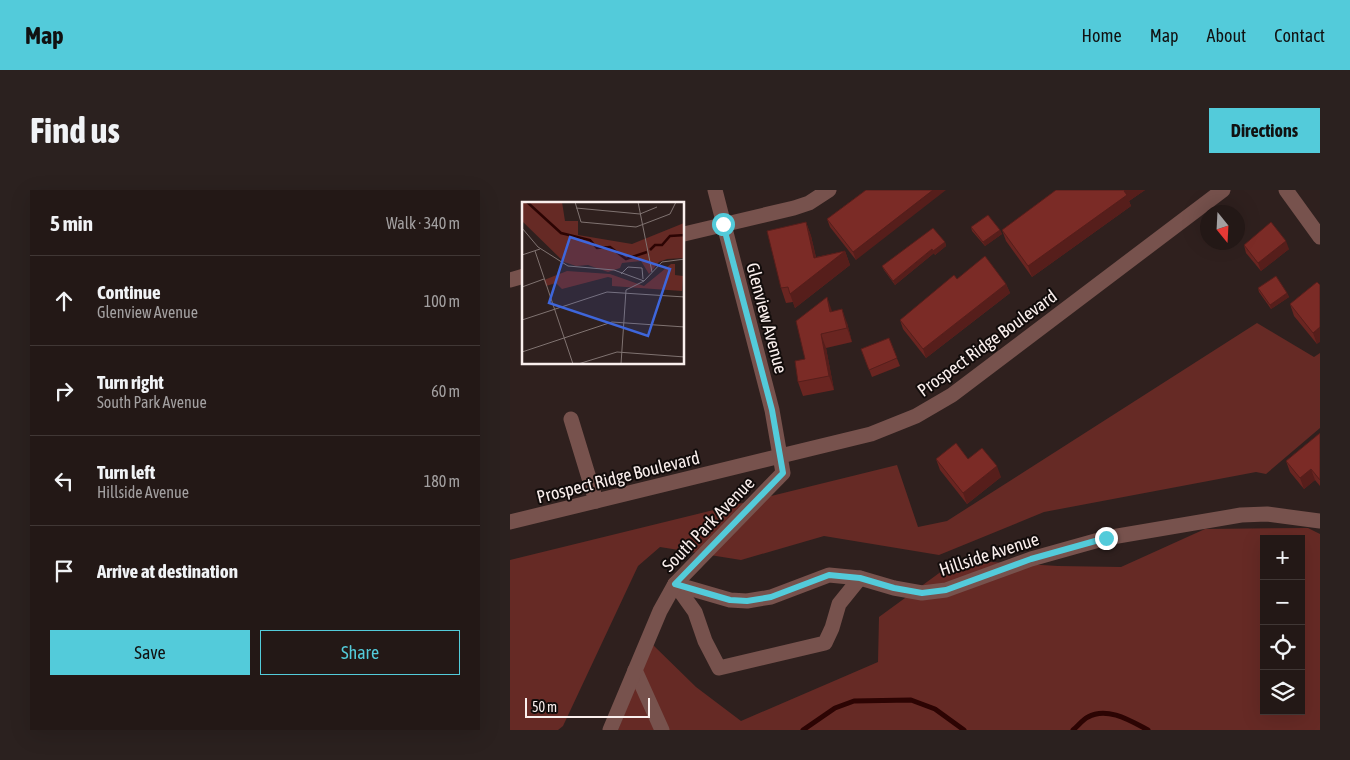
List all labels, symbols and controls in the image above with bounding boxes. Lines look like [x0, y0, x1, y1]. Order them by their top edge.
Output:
text: Map [25, 22, 64, 49]
text: Home [1082, 25, 1122, 46]
text: Map [1150, 25, 1179, 46]
text: About [1207, 25, 1246, 46]
text: Contact [1274, 25, 1325, 46]
button: Directions [1209, 108, 1320, 153]
text: Find us [30, 110, 120, 150]
inset map [522, 202, 685, 365]
north arrow [1200, 205, 1245, 250]
text: 5 min [50, 211, 93, 235]
route start [712, 213, 735, 236]
text: Walk · 340 m [386, 214, 460, 232]
street label: Glenview Avenue [742, 260, 792, 376]
text: Continue [97, 281, 161, 303]
street label: Prospect Ridge Boulevard [913, 285, 1061, 401]
icon: ahead [50, 287, 78, 315]
text: 100 m [424, 292, 460, 310]
text: Glenview Avenue [97, 303, 198, 321]
text: Turn right [97, 371, 164, 393]
icon: right [50, 377, 78, 405]
text: 60 m [431, 382, 460, 400]
text: South Park Avenue [97, 393, 207, 411]
street label: Prospect Ridge Boulevard [534, 447, 702, 507]
text: Turn left [97, 461, 155, 483]
icon: left [50, 467, 78, 495]
text: 180 m [424, 472, 460, 490]
street label: South Park Avenue [658, 472, 758, 576]
text: Hillside Avenue [97, 483, 189, 501]
route end [1095, 527, 1118, 550]
street label: Hillside Avenue [936, 528, 1042, 580]
map controls [1260, 535, 1305, 715]
button: + [1260, 535, 1305, 580]
icon: arrive [50, 557, 78, 585]
text: Arrive at destination [97, 560, 238, 582]
button: − [1260, 580, 1305, 625]
button: locate [1260, 625, 1305, 670]
button: Save [50, 630, 250, 675]
button: Share [260, 630, 460, 675]
button: layers [1260, 670, 1305, 715]
scale bar [525, 695, 650, 718]
text: 50 m [532, 699, 557, 715]

